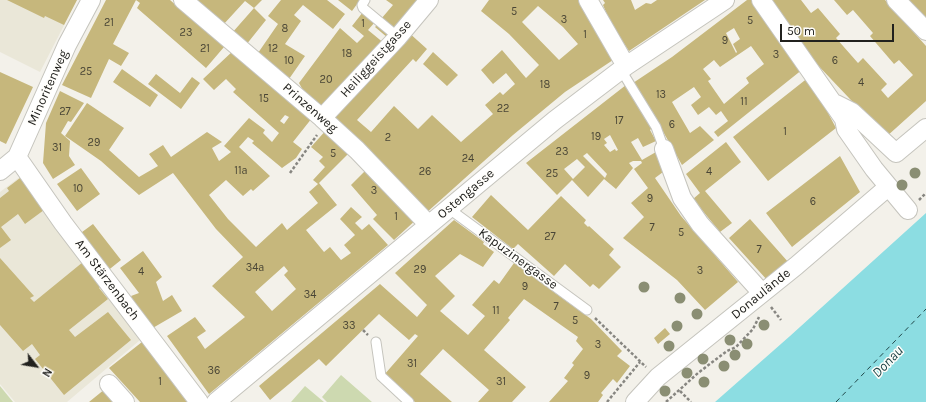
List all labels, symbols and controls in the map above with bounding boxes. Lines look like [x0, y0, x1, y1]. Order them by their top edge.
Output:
house number: 5 [511, 5, 517, 19]
house number: 3 [561, 13, 567, 27]
house number: 5 [747, 14, 753, 28]
house number: 21 [104, 16, 114, 30]
scale bar [782, 16, 896, 42]
street label: Heiliggeistgasse [337, 17, 415, 101]
house number: 1 [361, 17, 365, 31]
house number: 8 [282, 22, 288, 36]
text: 50 m [787, 24, 815, 38]
house number: 23 [180, 26, 192, 40]
house number: 1 [583, 28, 587, 42]
house number: 9 [722, 34, 728, 48]
house number: 21 [200, 42, 210, 56]
house number: 12 [268, 42, 278, 56]
house number: 18 [342, 47, 352, 61]
street label: Minoritenweg [24, 48, 72, 128]
house number: 3 [773, 48, 779, 62]
house number: 10 [284, 54, 294, 68]
house number: 6 [832, 54, 838, 68]
house number: 25 [80, 65, 92, 79]
house number: 20 [320, 73, 332, 87]
house number: 4 [858, 76, 864, 90]
house number: 18 [540, 78, 550, 92]
street label: Prinzenweg [279, 80, 341, 136]
house number: 13 [656, 88, 666, 102]
house number: 15 [259, 92, 269, 106]
house number: 11 [740, 95, 748, 109]
house number: 22 [497, 102, 509, 116]
house number: 27 [59, 105, 71, 119]
house number: 17 [615, 114, 623, 128]
house number: 6 [669, 118, 675, 132]
house number: 1 [783, 125, 787, 139]
house number: 19 [591, 130, 601, 144]
house number: 2 [385, 131, 391, 145]
house number: 29 [88, 136, 100, 150]
house number: 31 [52, 141, 62, 155]
house number: 23 [556, 145, 568, 159]
house number: 5 [330, 147, 336, 161]
house number: 24 [462, 152, 474, 166]
house number: 11a [234, 164, 248, 178]
house number: 26 [419, 165, 431, 179]
house number: 4 [706, 165, 712, 179]
street label: Ostengasse [434, 166, 498, 222]
house number: 25 [546, 167, 558, 181]
house number: 10 [73, 182, 83, 196]
house number: 3 [371, 184, 377, 198]
house number: 9 [647, 192, 653, 206]
house number: 6 [810, 195, 816, 209]
house number: 1 [394, 210, 398, 224]
house number: 7 [649, 221, 655, 235]
street label: Kapuzinergasse [475, 225, 561, 293]
house number: 5 [678, 226, 684, 240]
house number: 27 [544, 230, 556, 244]
street label: Am Stärzenbach [71, 236, 143, 324]
house number: 7 [756, 243, 762, 257]
house number: 34a [246, 261, 264, 275]
house number: 29 [414, 263, 426, 277]
house number: 3 [697, 264, 703, 278]
house number: 4 [138, 265, 144, 279]
street label: Donaulände [728, 265, 794, 323]
house number: 9 [522, 280, 528, 294]
house number: 34 [304, 288, 316, 302]
house number: 7 [553, 300, 559, 314]
house number: 11 [492, 304, 500, 318]
house number: 5 [572, 314, 578, 328]
house number: 33 [343, 319, 355, 333]
house number: 3 [595, 338, 601, 352]
water label: Donau [869, 343, 907, 381]
north arrow [16, 346, 56, 386]
house number: 31 [407, 357, 417, 371]
house number: 36 [208, 364, 220, 378]
text: N [39, 366, 54, 379]
house number: 9 [584, 369, 590, 383]
house number: 1 [158, 375, 162, 389]
house number: 31 [496, 375, 506, 389]

